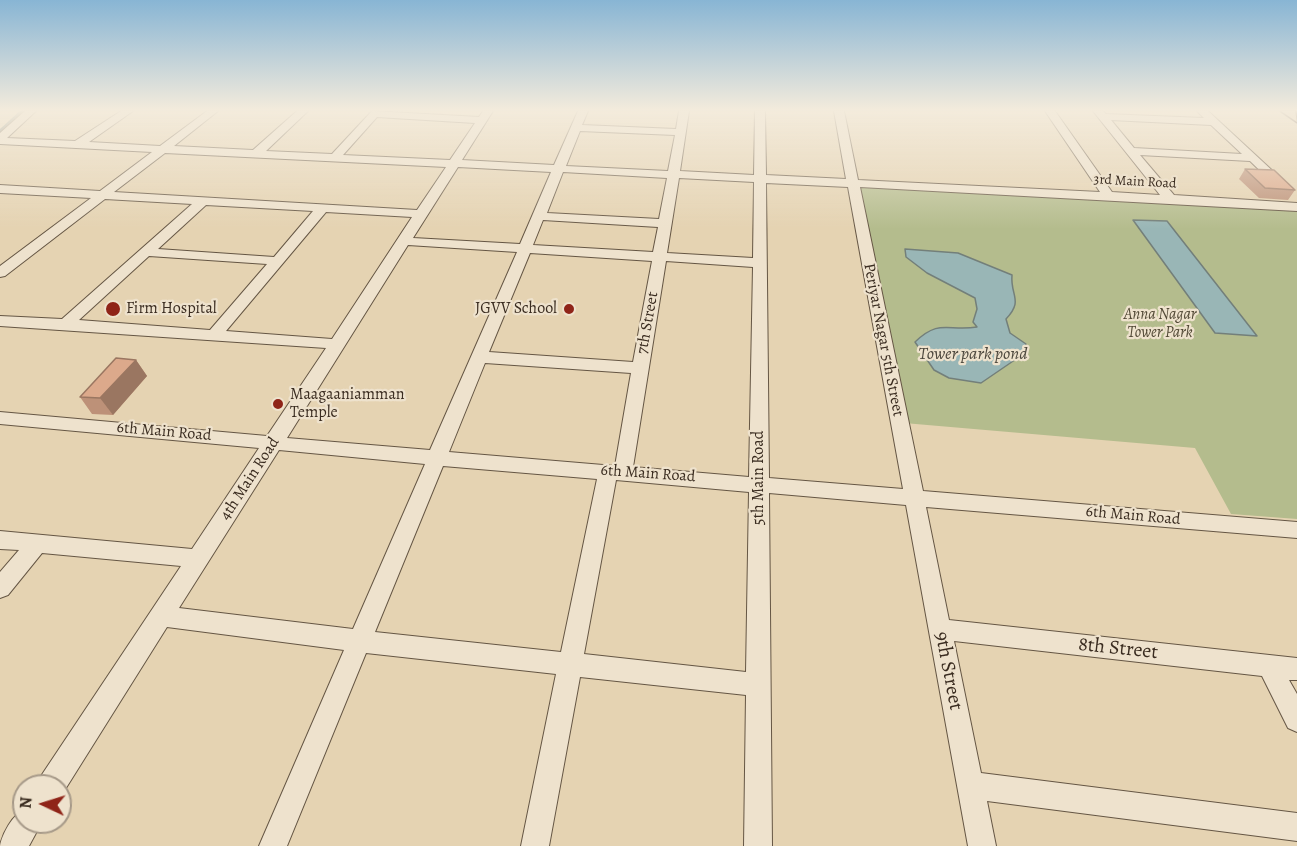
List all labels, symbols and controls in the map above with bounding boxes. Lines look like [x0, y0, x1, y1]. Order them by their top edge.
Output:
street label: 3rd Main Road [1093, 171, 1177, 193]
street label: Periyar Nagar 5th Street [859, 262, 907, 418]
street label: 7th Street [633, 290, 663, 356]
place label: Firm Hospital [126, 299, 217, 319]
place label: JGVV School [475, 299, 557, 319]
marker: Firm Hospital [104, 300, 122, 318]
marker: JGVV School [562, 302, 576, 316]
park label: Anna Nagar Tower Park [1124, 305, 1196, 343]
water label: Tower park pond [918, 344, 1028, 366]
place label: Maagaaniamman Temple [290, 385, 405, 423]
marker: Maagaaniamman Temple [271, 397, 285, 411]
street label: 6th Main Road [116, 418, 212, 446]
street label: 5th Main Road [749, 431, 769, 525]
street label: 4th Main Road [216, 434, 284, 524]
street label: 6th Main Road [600, 461, 696, 487]
street label: 6th Main Road [1085, 502, 1181, 530]
street label: 9th Street [929, 630, 967, 712]
street label: 8th Street [1077, 633, 1159, 665]
north arrow [12, 774, 72, 834]
text: N [15, 796, 37, 809]

